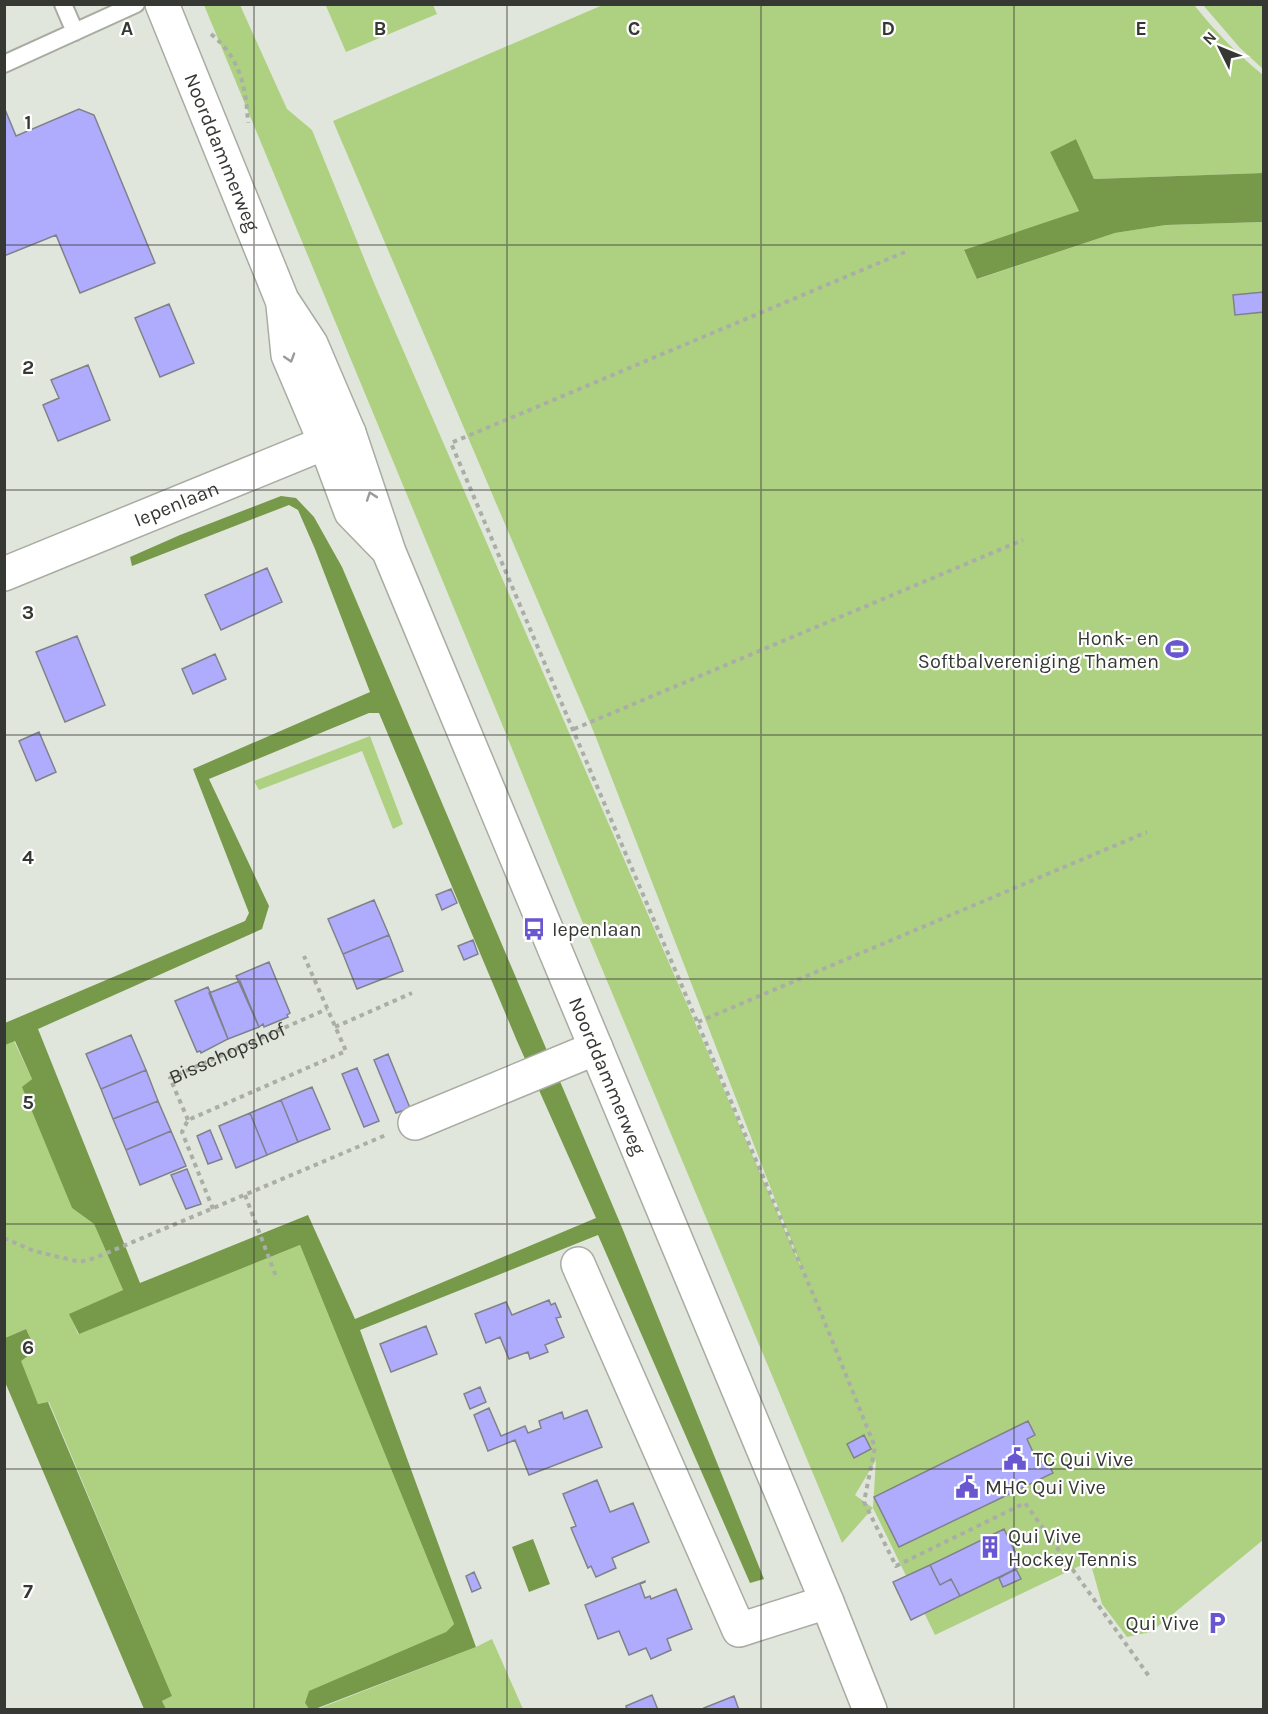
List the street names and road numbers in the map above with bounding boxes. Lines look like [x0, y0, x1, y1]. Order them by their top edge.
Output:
street label: Noorddammerweg [180, 70, 264, 235]
street label: Iepenlaan [130, 476, 222, 531]
street label: Noorddammerweg [564, 994, 651, 1158]
street label: Bisschopshof [165, 1017, 289, 1089]

